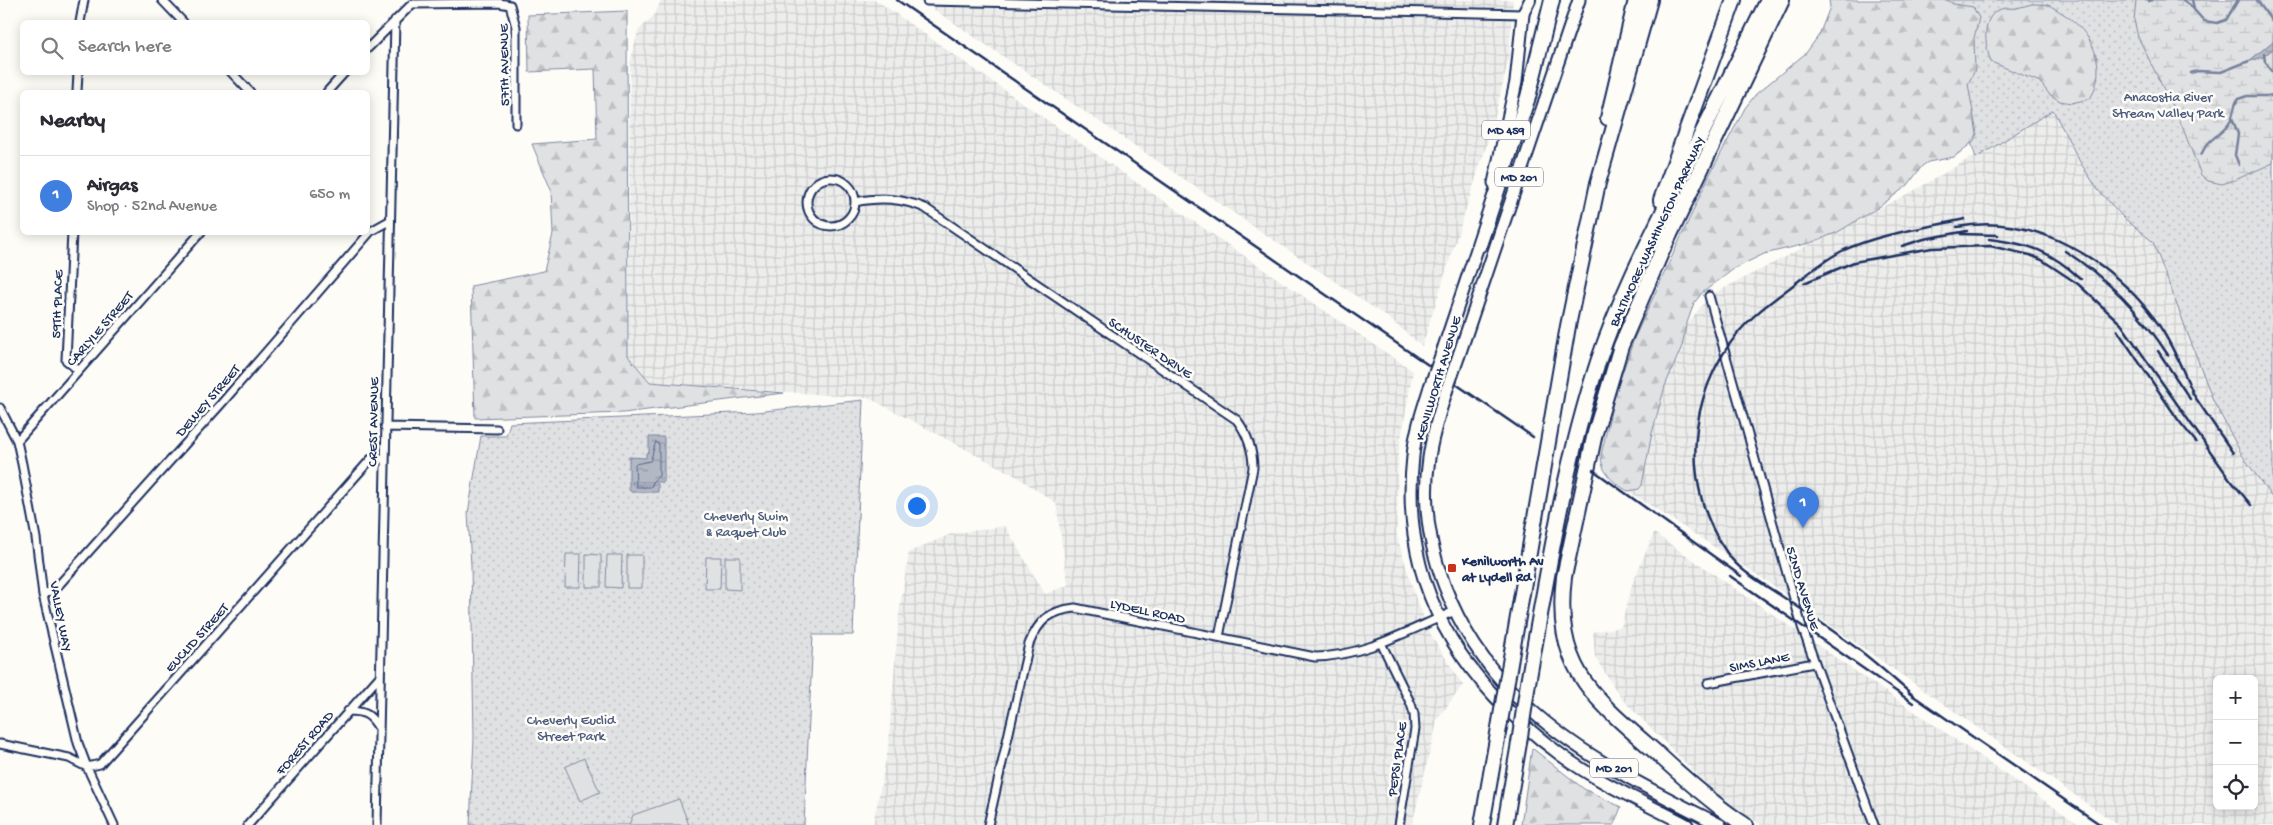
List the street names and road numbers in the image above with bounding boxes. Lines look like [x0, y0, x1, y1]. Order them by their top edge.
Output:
street label: 57TH AVENUE [496, 23, 515, 106]
road number: MD 459 [1482, 120, 1530, 140]
street label: BALTIMORE-WASHINGTON PARKWAY [1606, 134, 1710, 331]
road number: MD 201 [1495, 168, 1543, 186]
street label: 59TH PLACE [49, 268, 68, 339]
street label: CARLYLE STREET [64, 288, 139, 371]
street label: KENILWORTH AVENUE [1412, 313, 1467, 443]
street label: SCHUSTER DRIVE [1104, 315, 1196, 384]
street label: DEWEY STREET [172, 362, 245, 442]
street label: CREST AVENUE [365, 376, 384, 467]
street label: 52ND AVENUE [1781, 545, 1823, 634]
street label: VALLEY WAY [44, 579, 75, 653]
street label: LYDELL ROAD [1108, 596, 1187, 629]
street label: EUCLID STREET [162, 600, 234, 677]
street label: SIMS LANE [1728, 649, 1792, 678]
street label: FOREST ROAD [273, 707, 339, 780]
street label: PEPSI PLACE [1385, 720, 1412, 799]
road number: MD 201 [1590, 758, 1638, 778]

